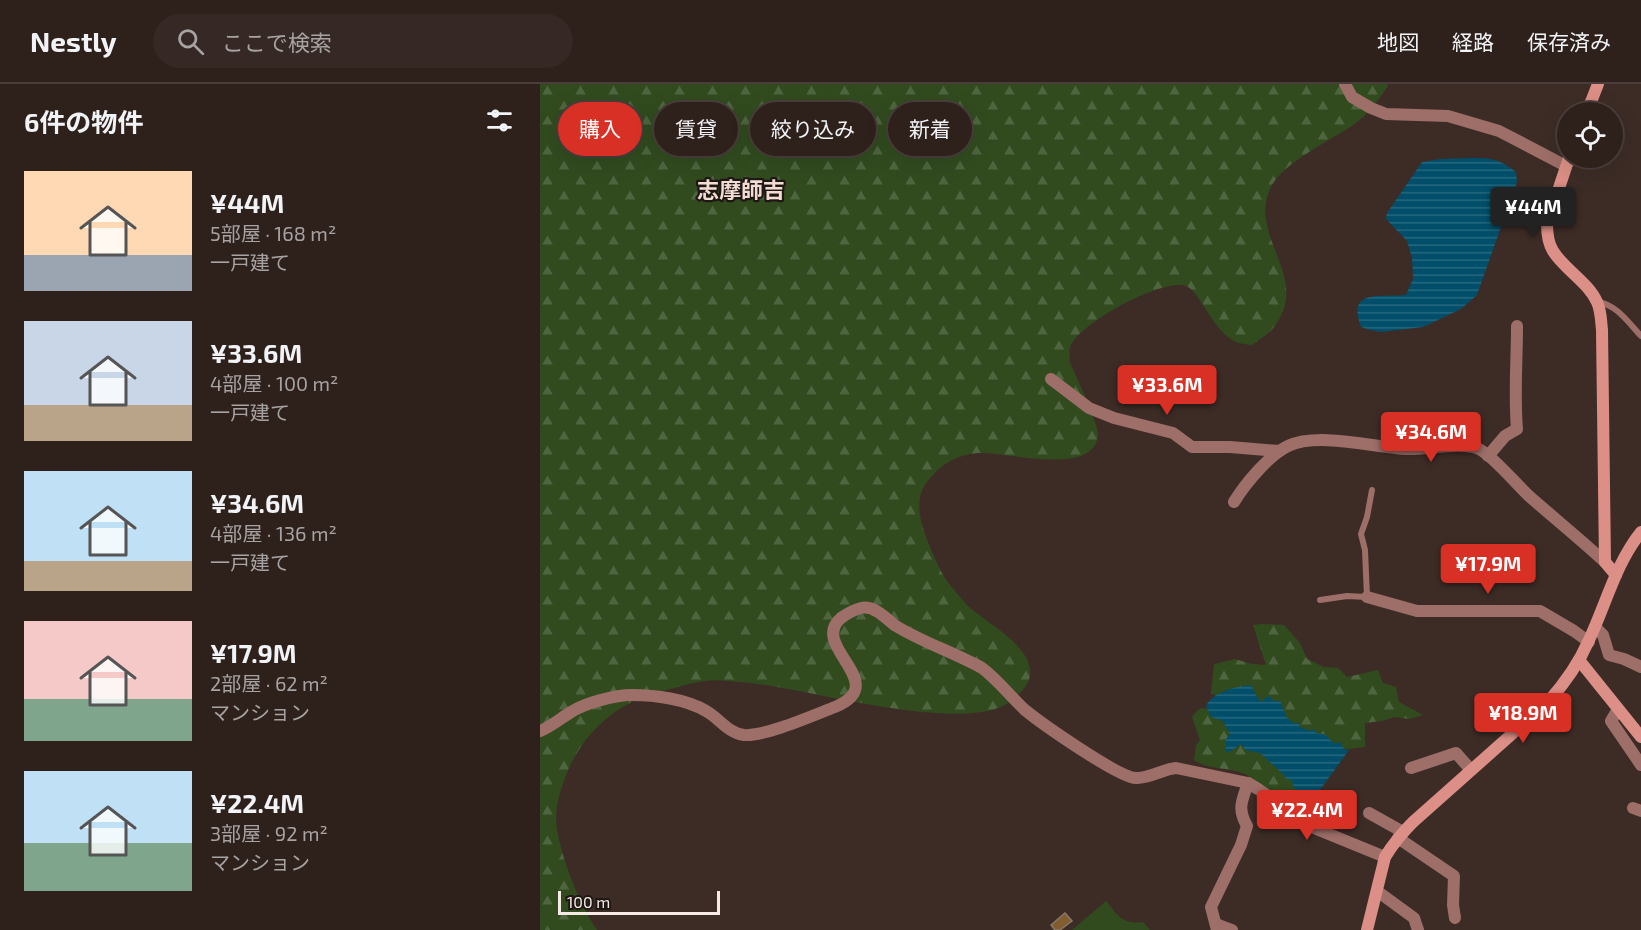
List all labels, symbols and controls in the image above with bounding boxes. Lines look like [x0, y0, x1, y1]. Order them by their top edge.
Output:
search box [153, 14, 573, 68]
text: Nestly [30, 24, 117, 58]
icon: search [174, 25, 207, 58]
text: ここで検索 [222, 29, 332, 55]
text: 地図 [1377, 29, 1419, 54]
text: 経路 [1452, 29, 1494, 54]
text: 保存済み [1527, 29, 1611, 54]
chip: 購入 [558, 102, 642, 156]
chip: 賃貸 [654, 102, 738, 156]
chip: 絞り込み [750, 102, 876, 156]
chip: 新着 [888, 102, 972, 156]
map controls [1557, 102, 1623, 168]
button: locate [1557, 102, 1623, 168]
icon: filters [483, 104, 516, 137]
text: 6件の物件 [24, 106, 143, 137]
district label: 志摩師吉 [697, 176, 785, 202]
text: ¥44M [210, 187, 284, 218]
pin: ¥44M [1497, 187, 1569, 238]
text: ¥44M [1504, 194, 1562, 218]
icon: home [72, 195, 144, 267]
text: 5部屋 · 168 m² [210, 221, 336, 245]
text: 一戸建て [210, 250, 290, 274]
text: ¥33.6M [210, 337, 302, 368]
icon: home [72, 345, 144, 417]
pin: ¥33.6M [1118, 365, 1216, 416]
text: 4部屋 · 100 m² [210, 371, 338, 395]
text: ¥33.6M [1132, 372, 1202, 396]
text: 一戸建て [210, 400, 290, 424]
pin: ¥34.6M [1382, 412, 1480, 463]
text: ¥34.6M [1395, 419, 1467, 443]
text: ¥34.6M [210, 487, 304, 518]
icon: home [72, 495, 144, 567]
text: 4部屋 · 136 m² [210, 521, 337, 545]
pin: ¥17.9M [1439, 544, 1537, 595]
text: 一戸建て [210, 550, 290, 574]
text: ¥17.9M [1455, 551, 1521, 575]
text: ¥17.9M [210, 637, 297, 668]
icon: home [72, 645, 144, 717]
text: 2部屋 · 62 m² [210, 671, 328, 695]
pin: ¥18.9M [1474, 693, 1572, 744]
text: マンション [210, 700, 310, 724]
text: ¥18.9M [1488, 700, 1558, 724]
text: ¥22.4M [210, 787, 304, 818]
pin: ¥22.4M [1258, 790, 1356, 841]
icon: home [72, 795, 144, 867]
text: ¥22.4M [1271, 797, 1343, 821]
text: 3部屋 · 92 m² [210, 821, 328, 845]
text: マンション [210, 850, 310, 874]
scale bar [558, 888, 720, 916]
text: 100 m [567, 892, 610, 911]

